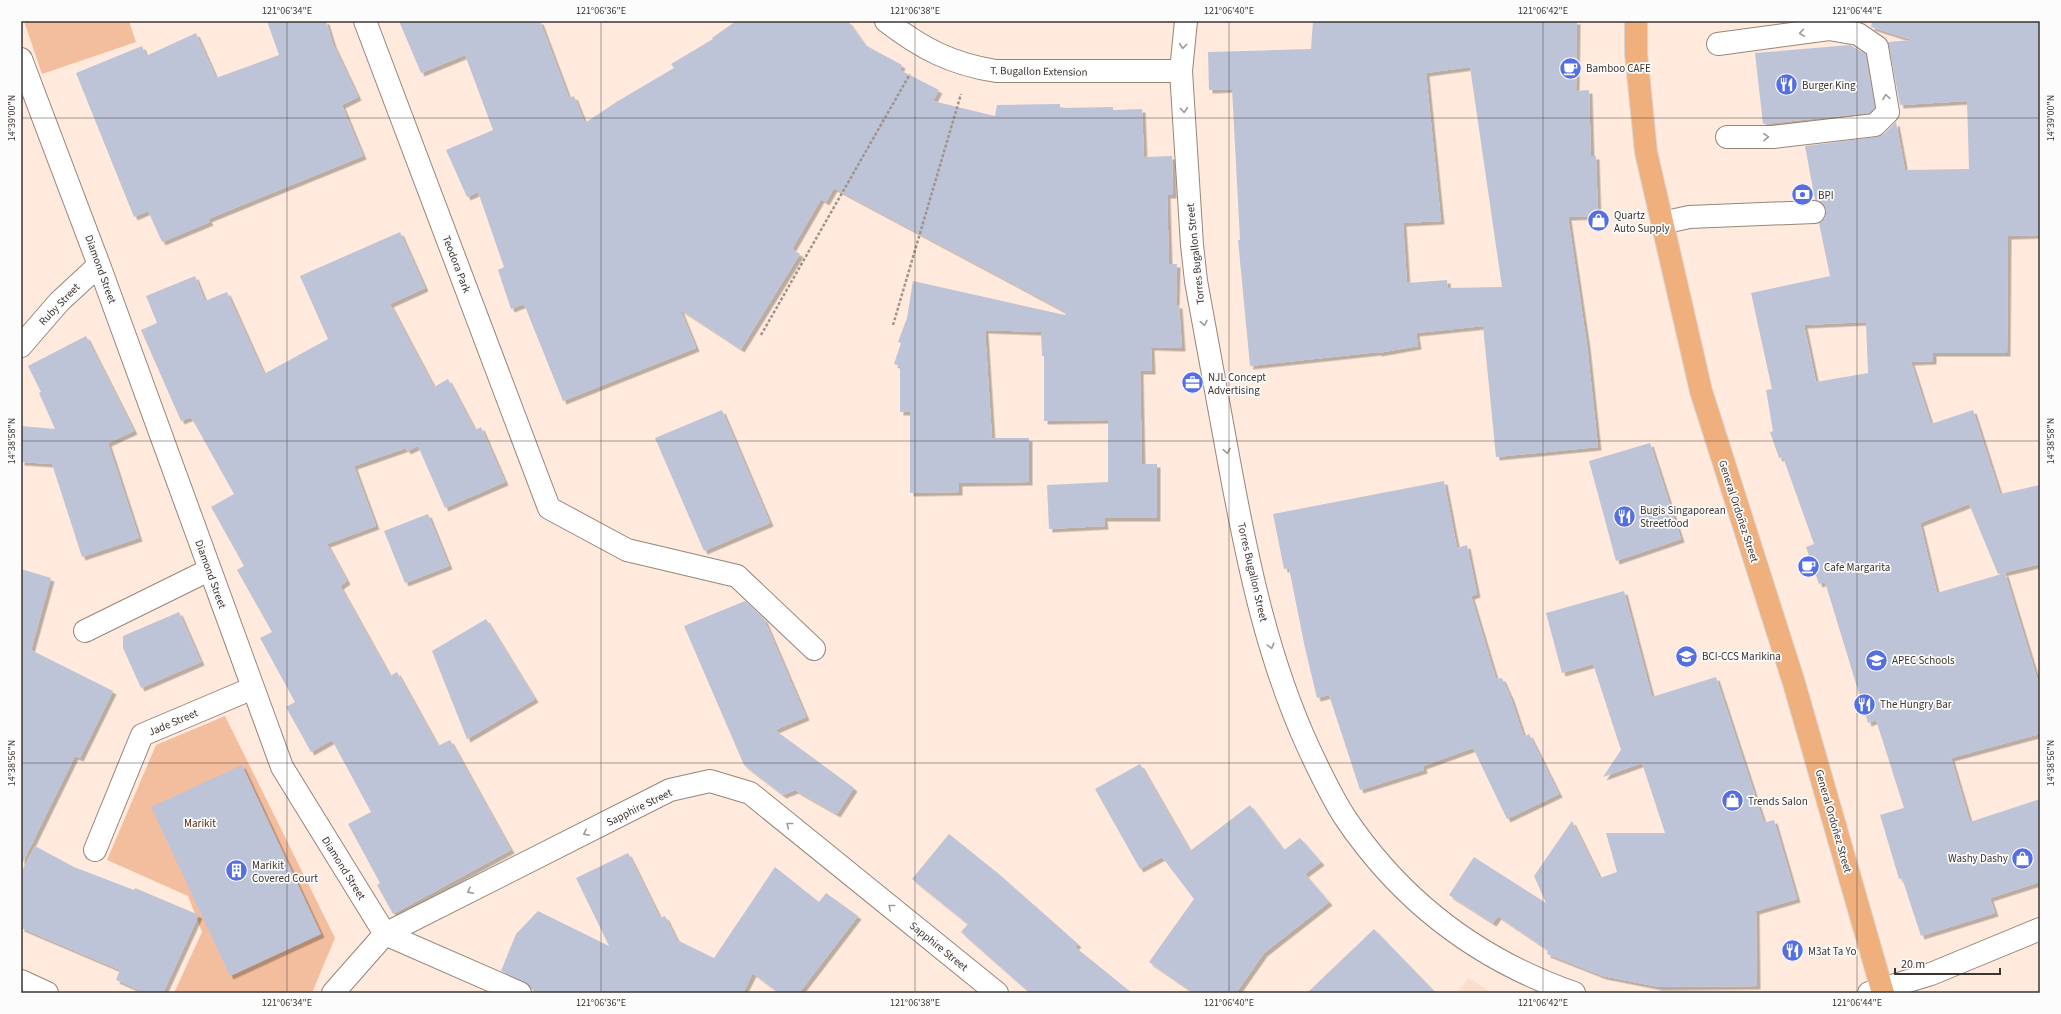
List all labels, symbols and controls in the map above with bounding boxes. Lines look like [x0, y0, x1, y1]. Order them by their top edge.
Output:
text: 121°06'34"E [262, 4, 312, 18]
text: 121°06'36"E [576, 4, 626, 18]
text: 121°06'38"E [890, 4, 940, 18]
text: 121°06'40"E [1204, 4, 1254, 18]
text: 121°06'42"E [1518, 4, 1568, 18]
text: 121°06'44"E [1832, 4, 1882, 18]
one-way arrow [1799, 28, 1805, 37]
one-way arrow [1179, 43, 1188, 49]
cafe icon: Bamboo CAFE [1557, 55, 1583, 81]
place label: Bamboo CAFE [1586, 61, 1651, 76]
street label: T. Bugallon Extension [990, 63, 1088, 80]
restaurant icon: Burger King [1774, 72, 1800, 98]
place label: Burger King [1802, 78, 1856, 93]
one-way arrow [1882, 94, 1890, 100]
text: 14°39'00"N [5, 95, 19, 141]
text: 14°39'00"N [2044, 95, 2058, 141]
one-way arrow [1179, 107, 1188, 113]
one-way arrow [1763, 133, 1769, 141]
bank icon: BPI [1790, 182, 1816, 208]
place label: BPI [1818, 188, 1834, 203]
street label: Torres Bugallon Street [1183, 202, 1208, 305]
shop icon: Quartz Auto Supply [1586, 208, 1612, 234]
place label: Quartz Auto Supply [1614, 208, 1670, 236]
street label: Diamond Street [81, 233, 120, 306]
street label: Teodora Park [439, 233, 475, 296]
street label: Ruby Street [35, 280, 83, 329]
one-way arrow [1199, 320, 1207, 326]
office icon: NJL Concept Advertising [1180, 370, 1206, 396]
place label: NJL Concept Advertising [1208, 370, 1266, 398]
text: 14°38'58"N [5, 418, 19, 464]
text: 14°38'58"N [2044, 418, 2058, 464]
one-way arrow [1222, 448, 1231, 454]
street label: General Ordoñez Street [1715, 458, 1762, 565]
restaurant icon: Bugis Singaporean Streetfood [1611, 503, 1637, 529]
place label: Bugis Singaporean Streetfood [1640, 503, 1726, 531]
street label: Torres Bugallon Street [1234, 521, 1271, 624]
street label: Diamond Street [191, 538, 230, 611]
cafe icon: Cafe Margarita [1795, 554, 1821, 580]
place label: Cafe Margarita [1824, 560, 1890, 575]
one-way arrow [1266, 643, 1274, 649]
school or university icon: BCI-CCS Marikina [1674, 643, 1700, 669]
school or university icon: APEC Schools [1863, 647, 1889, 673]
place label: BCI-CCS Marikina [1702, 649, 1781, 664]
place label: APEC Schools [1892, 653, 1955, 668]
restaurant icon: The Hungry Bar [1852, 691, 1878, 717]
place label: The Hungry Bar [1880, 697, 1952, 712]
street label: Jade Street [146, 705, 200, 740]
text: 14°38'56"N [5, 740, 19, 786]
text: 14°38'56"N [2044, 740, 2058, 786]
street label: General Ordoñez Street [1812, 768, 1856, 875]
street label: Sapphire Street [604, 785, 675, 830]
shop icon: Trends Salon [1720, 788, 1746, 814]
place label: Trends Salon [1748, 794, 1808, 809]
park label: Marikit [184, 816, 216, 831]
one-way arrow [787, 823, 794, 830]
one-way arrow [583, 828, 590, 836]
street label: Diamond Street [318, 834, 369, 903]
shop icon: Washy Dashy [2010, 845, 2036, 871]
place label: Washy Dashy [1948, 851, 2008, 866]
building icon: Marikit Covered Court [223, 858, 249, 884]
place label: Marikit Covered Court [252, 858, 318, 886]
one-way arrow [467, 886, 474, 894]
one-way arrow [888, 905, 895, 912]
street label: Sapphire Street [906, 918, 971, 975]
restaurant icon: M3at Ta Yo [1779, 938, 1805, 964]
place label: M3at Ta Yo [1808, 944, 1856, 959]
scale bar [1895, 950, 2000, 976]
text: 20 m [1901, 956, 1925, 973]
text: 121°06'34"E [262, 996, 312, 1010]
text: 121°06'36"E [576, 996, 626, 1010]
text: 121°06'38"E [890, 996, 940, 1010]
text: 121°06'40"E [1204, 996, 1254, 1010]
text: 121°06'42"E [1518, 996, 1568, 1010]
text: 121°06'44"E [1832, 996, 1882, 1010]

